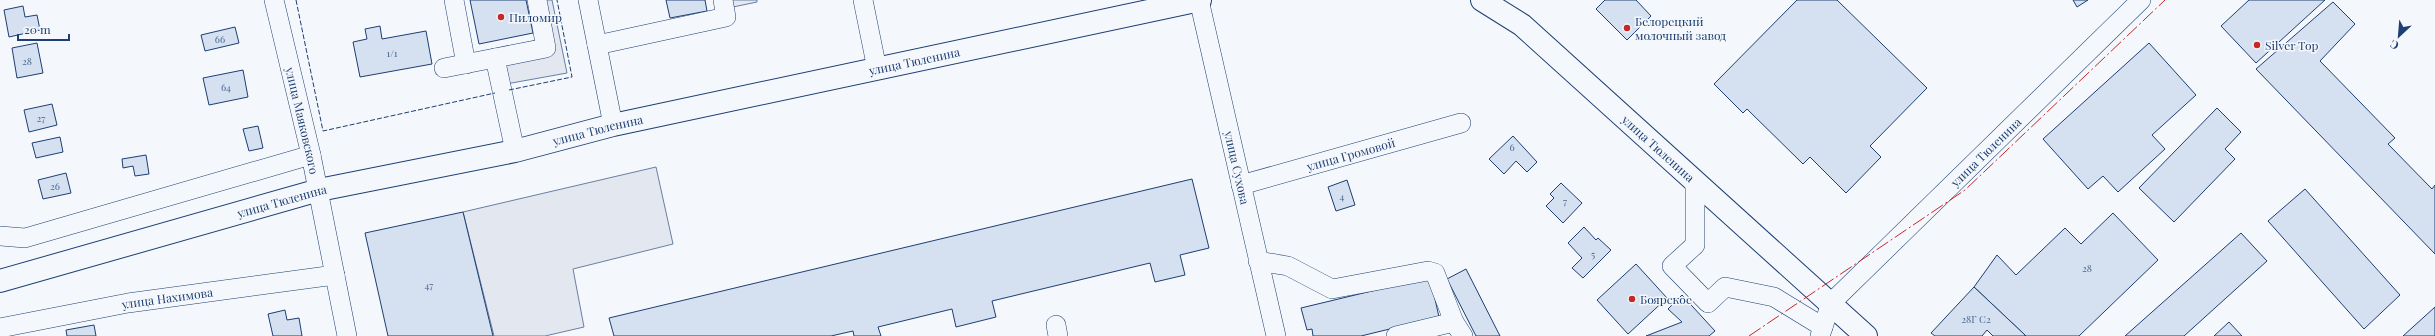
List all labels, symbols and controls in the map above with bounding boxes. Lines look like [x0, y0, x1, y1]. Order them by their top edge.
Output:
place label: Пиломир [509, 9, 562, 25]
marker: Пиломир [496, 12, 506, 22]
place label: Белорецкий молочный завод [1635, 13, 1727, 43]
scale bar [18, 16, 69, 42]
north arrow [2379, 16, 2419, 56]
text: 20 m [24, 21, 51, 37]
marker: Белорецкий молочный завод [1622, 23, 1632, 33]
house number: 66 [215, 32, 225, 46]
place label: Silver Top [2265, 37, 2319, 53]
text: С [2387, 37, 2401, 54]
marker: Silver Top [2252, 40, 2262, 50]
street label: улица Тюленина [866, 43, 961, 79]
house number: 1/1 [386, 46, 398, 60]
house number: 28 [22, 54, 32, 68]
street label: улица Маяковского [282, 65, 323, 176]
house number: 64 [221, 80, 231, 94]
house number: 27 [37, 111, 45, 125]
street label: улица Тюленина [550, 111, 644, 149]
street label: улица Тюленина [1618, 111, 1698, 185]
street label: улица Тюленина [1946, 114, 2024, 191]
street label: улица Сухова [1221, 128, 1254, 206]
street label: улица Громовой [1304, 134, 1397, 174]
house number: 6 [1509, 140, 1515, 154]
house number: 26 [50, 179, 60, 193]
street label: улица Тюленина [234, 181, 328, 221]
house number: 4 [1340, 189, 1345, 203]
house number: 7 [1563, 194, 1567, 208]
house number: 5 [1591, 247, 1595, 261]
house number: 28 [2082, 261, 2092, 275]
house number: 47 [425, 278, 433, 292]
street label: улица Нахимова [119, 284, 214, 312]
place label: Боярское [1640, 291, 1692, 307]
marker: Боярское [1627, 294, 1637, 304]
house number: 28Г С2 [1961, 312, 1991, 326]

